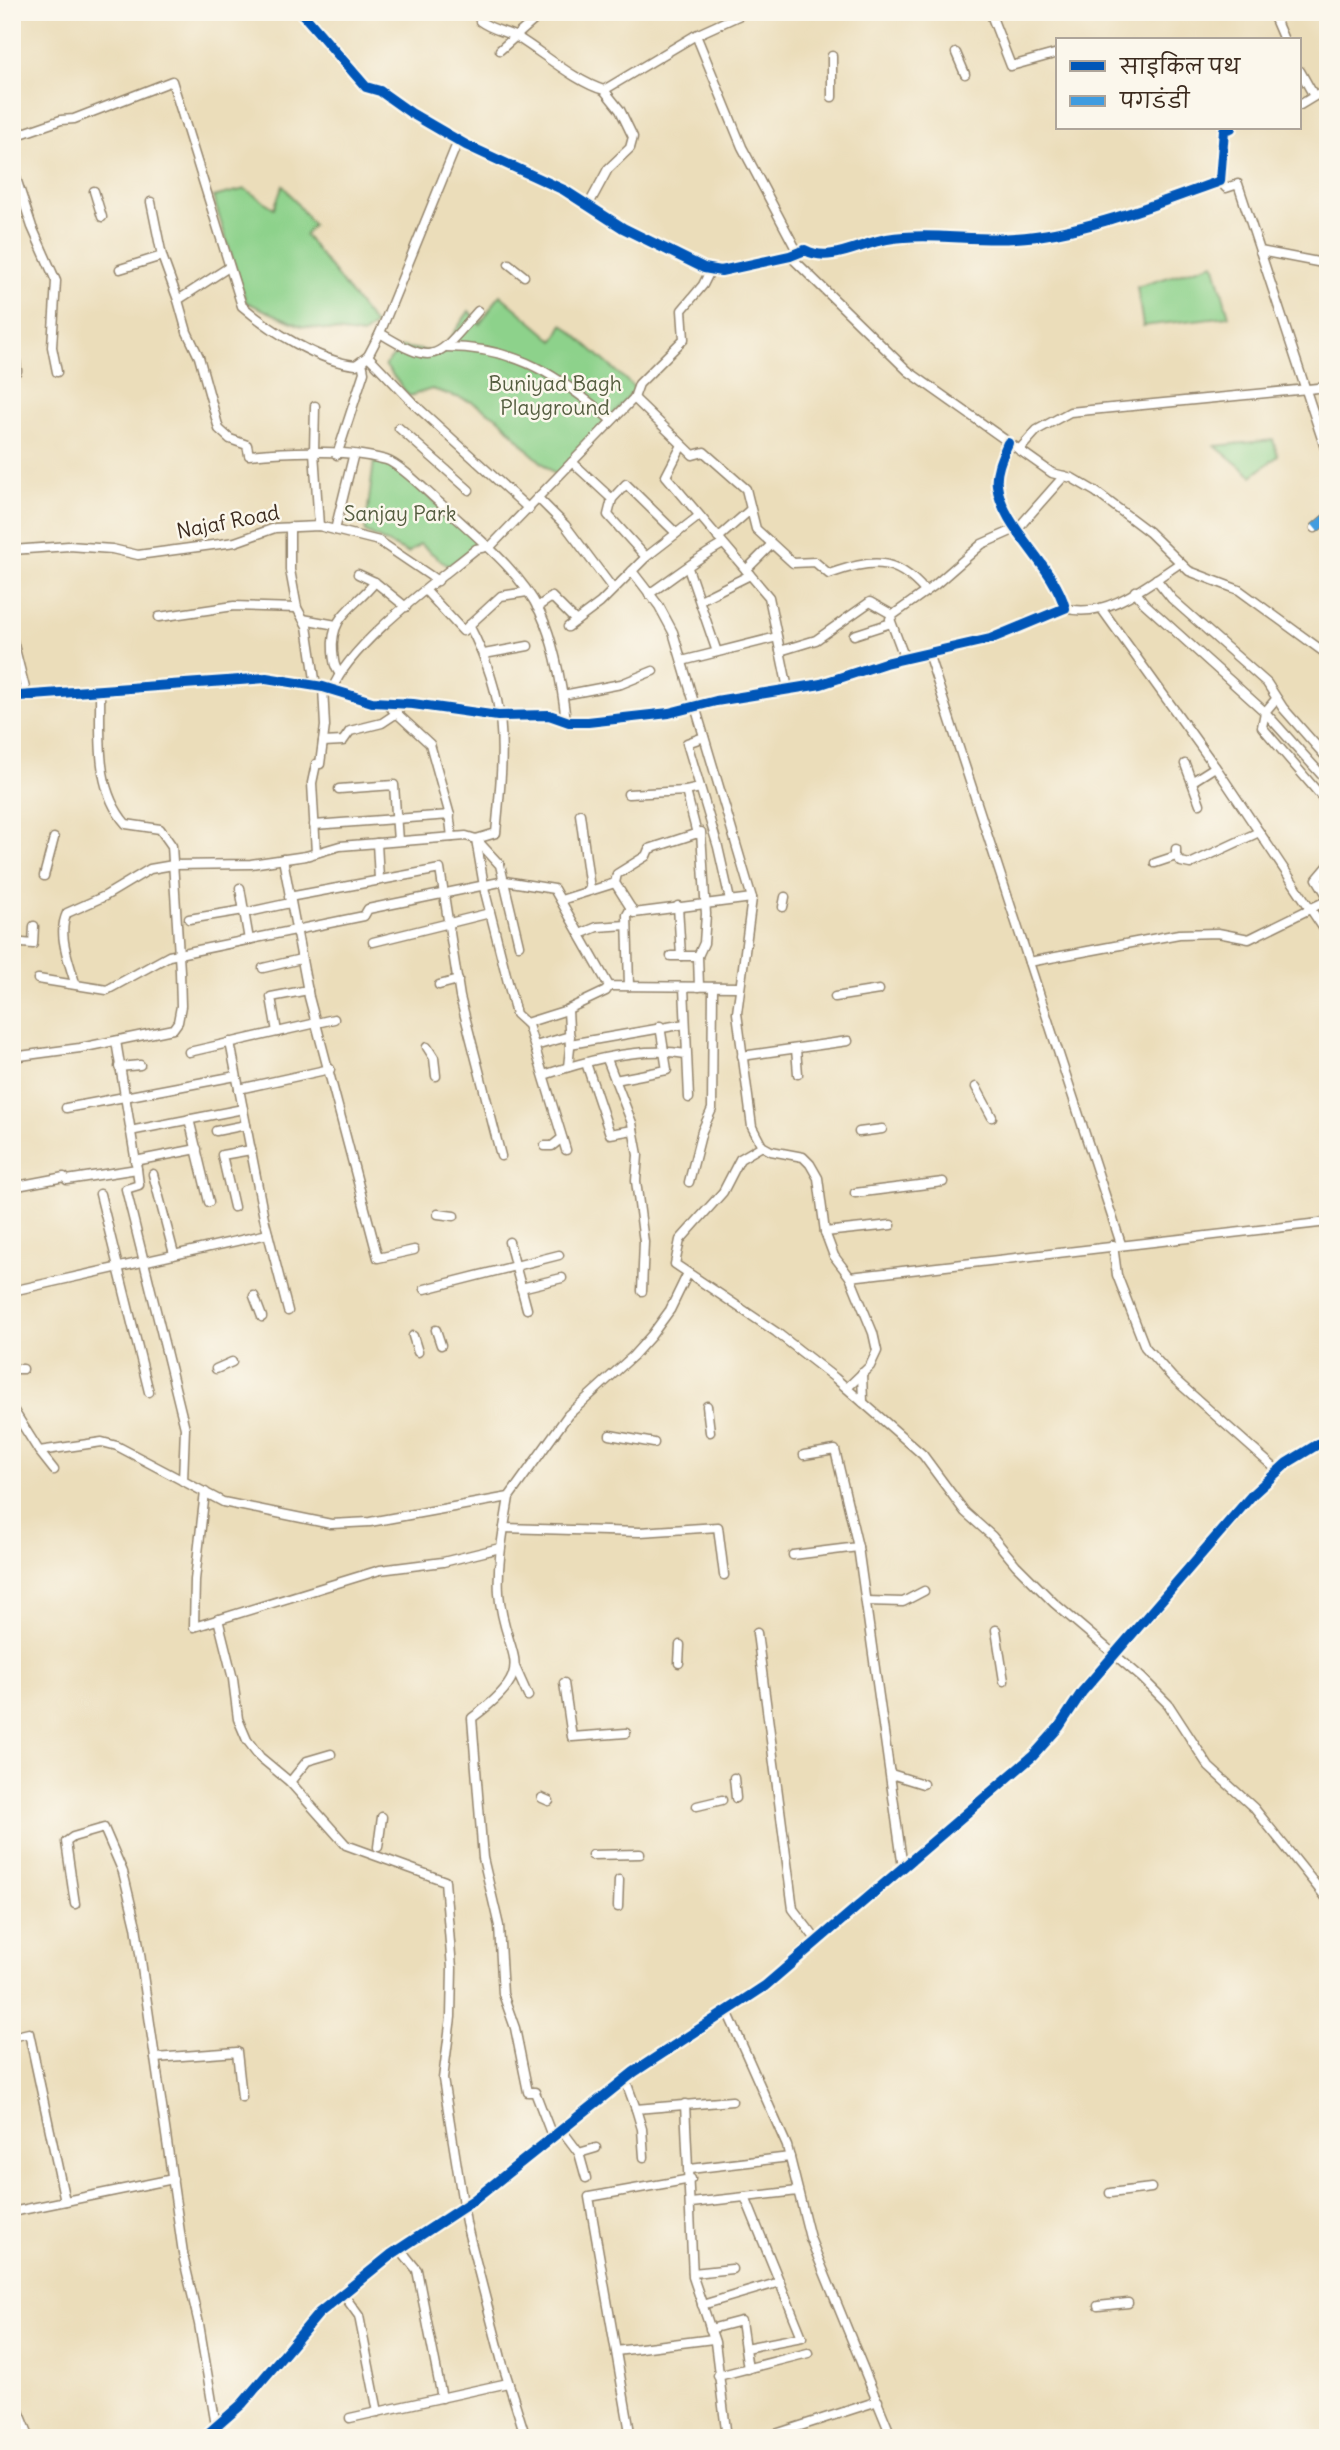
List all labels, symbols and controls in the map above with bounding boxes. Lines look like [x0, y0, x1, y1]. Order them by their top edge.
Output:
legend [1056, 38, 1302, 130]
text: साइकिल पथ [1119, 51, 1241, 80]
text: पगडंडी [1119, 85, 1191, 114]
park label: Buniyad Bagh Playground [488, 370, 622, 421]
street label: Najaf Road [174, 498, 282, 545]
park label: Sanjay Park [344, 500, 456, 527]

